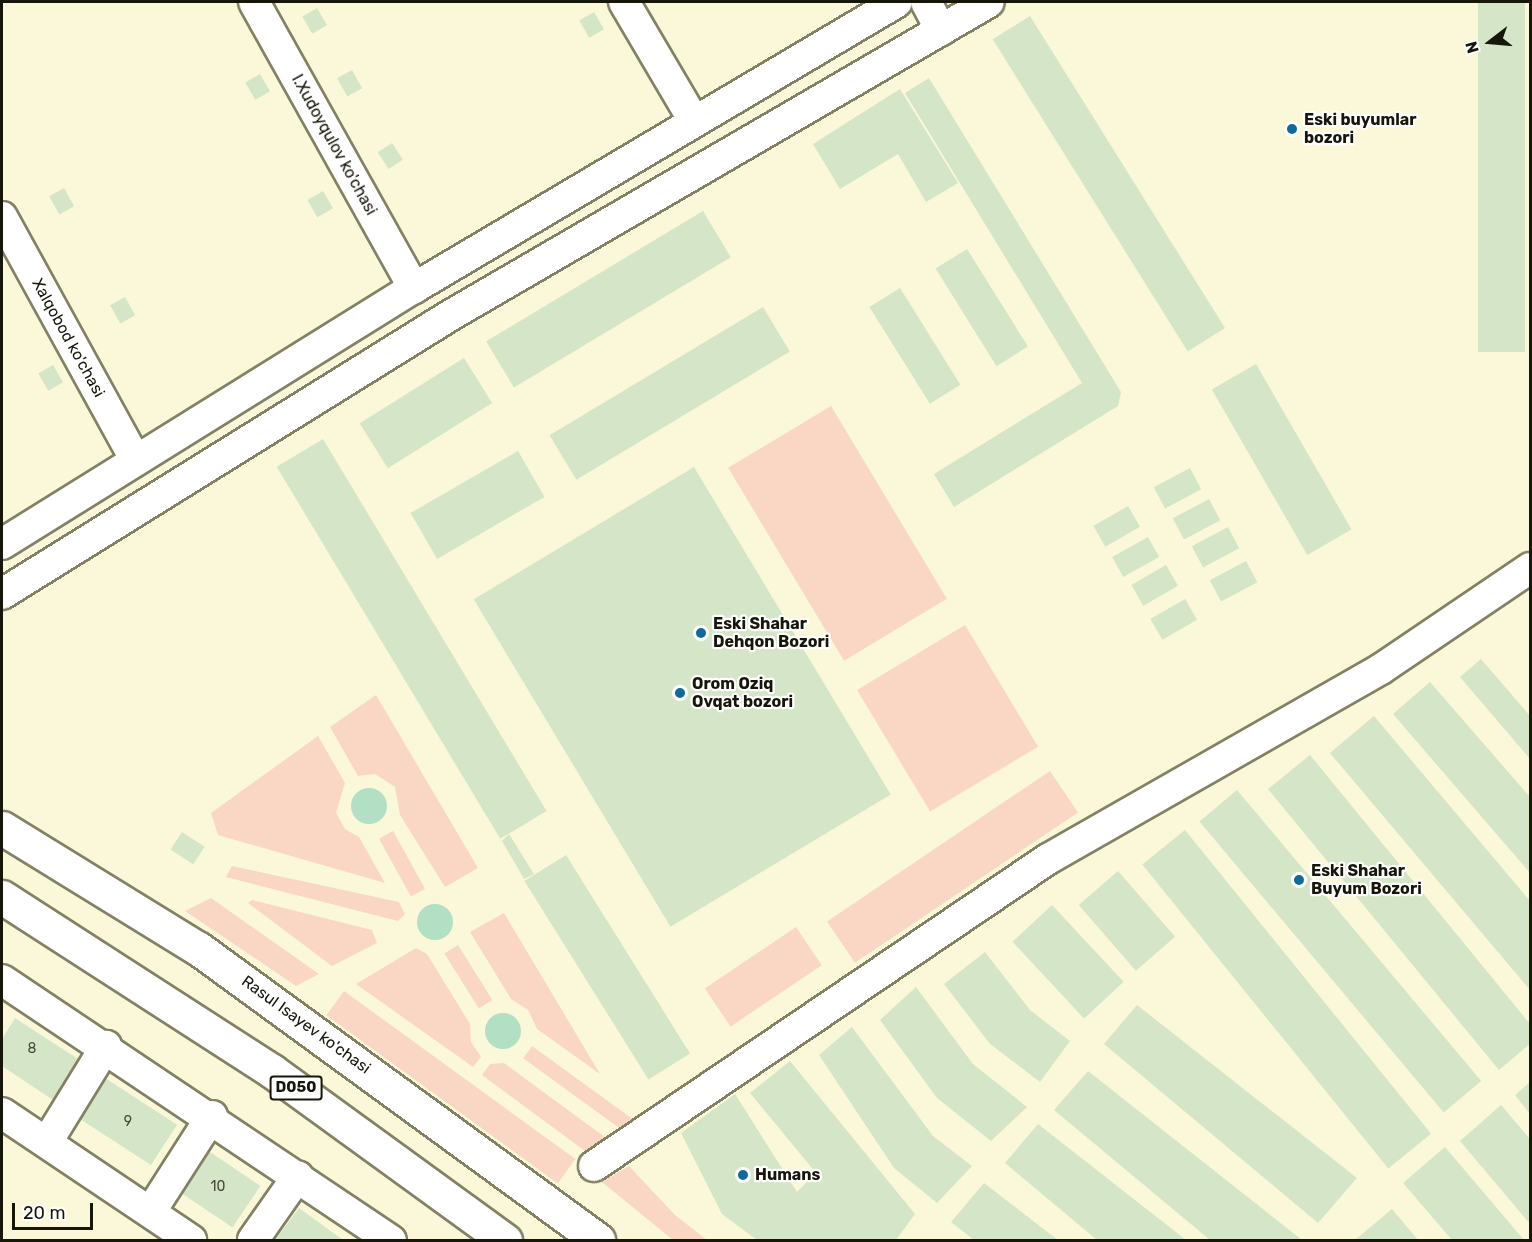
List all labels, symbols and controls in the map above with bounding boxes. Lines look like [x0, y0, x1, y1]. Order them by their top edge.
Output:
north arrow [1460, 12, 1520, 72]
text: N [1461, 39, 1483, 55]
street label: I.Xudoyqulov ko'chasi [287, 71, 381, 219]
place label: Eski buyumlar bozori [1304, 110, 1417, 148]
marker: Eski buyumlar bozori [1285, 122, 1299, 136]
street label: Xalqobod ko'chasi [27, 275, 109, 401]
place label: Eski Shahar Dehqon Bozori [713, 614, 829, 652]
marker: Eski Shahar Dehqon Bozori [694, 626, 708, 640]
place label: Orom Oziq Ovqat bozori [692, 674, 793, 712]
marker: Orom Oziq Ovqat bozori [673, 686, 687, 700]
place label: Eski Shahar Buyum Bozori [1311, 861, 1422, 899]
marker: Eski Shahar Buyum Bozori [1292, 873, 1306, 887]
street label: Rasul Isayev ko'chasi [238, 972, 374, 1078]
house number: 8 [28, 1041, 36, 1057]
road number: D050 [269, 1076, 323, 1100]
house number: 9 [124, 1114, 132, 1130]
place label: Humans [755, 1165, 820, 1185]
marker: Humans [736, 1168, 750, 1182]
house number: 10 [211, 1179, 225, 1195]
scale bar [15, 1191, 96, 1229]
text: 20 m [23, 1202, 65, 1224]

